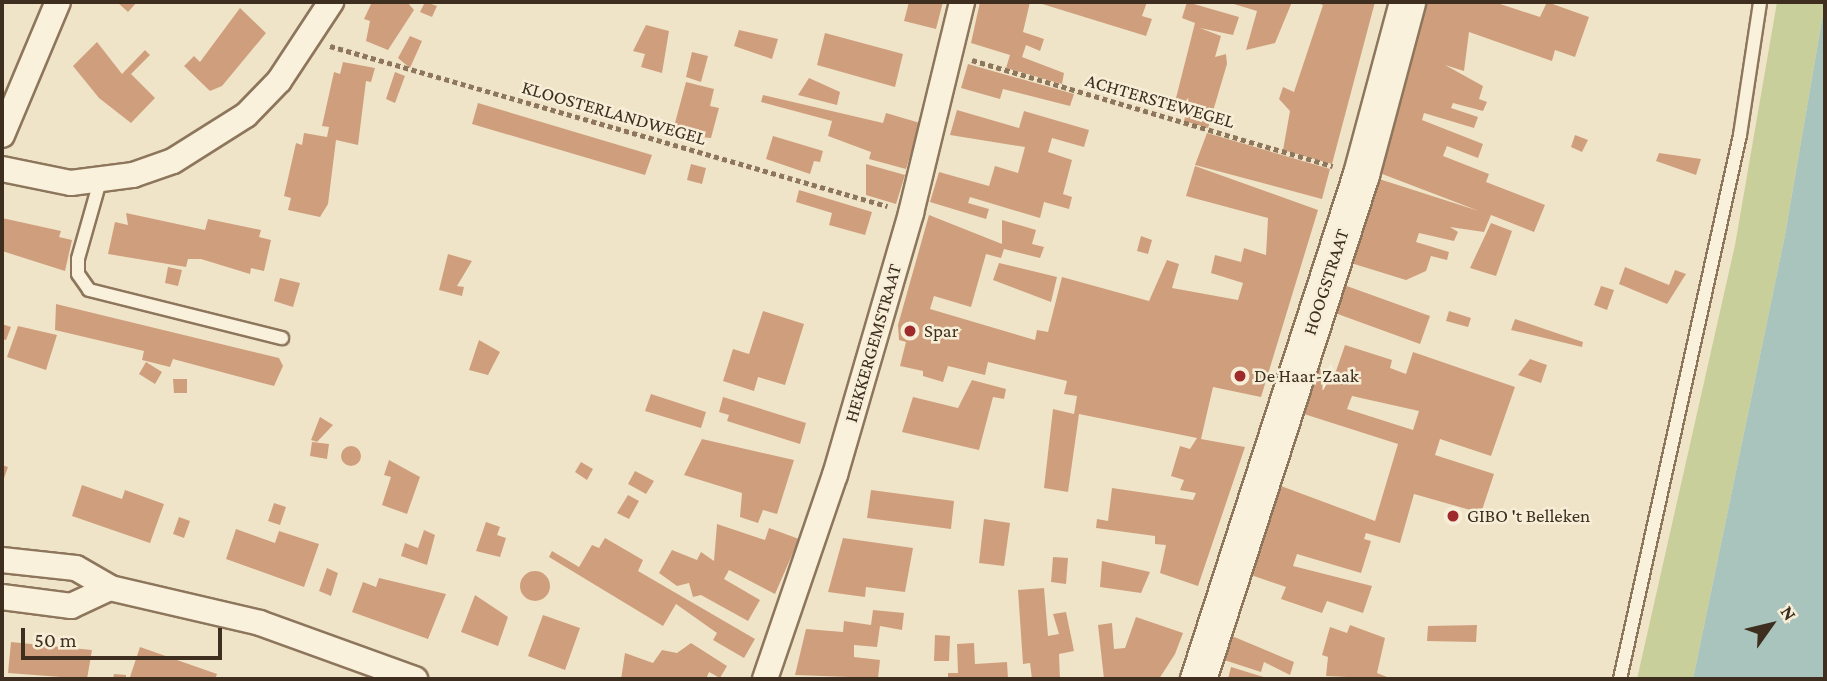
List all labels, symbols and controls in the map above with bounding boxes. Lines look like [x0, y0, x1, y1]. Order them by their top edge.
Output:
street label: ACHTERSTEWEGEL [1083, 69, 1237, 133]
street label: KLOOSTERLANDWEGEL [519, 76, 709, 150]
street label: HOOGSTRAAT [1298, 226, 1354, 338]
street label: HEKKERGEMSTRAAT [839, 261, 907, 425]
place label: Spar [924, 320, 958, 342]
marker: Spar [902, 323, 918, 339]
place label: De Haar-Zaak [1254, 365, 1359, 387]
marker: De Haar-Zaak [1232, 368, 1248, 384]
place label: GIBO 't Belleken [1467, 505, 1590, 527]
marker: GIBO 't Belleken [1445, 508, 1461, 524]
north arrow [1736, 590, 1806, 660]
text: N [1776, 602, 1801, 624]
scale bar [24, 614, 226, 658]
text: 50 m [34, 628, 77, 652]

